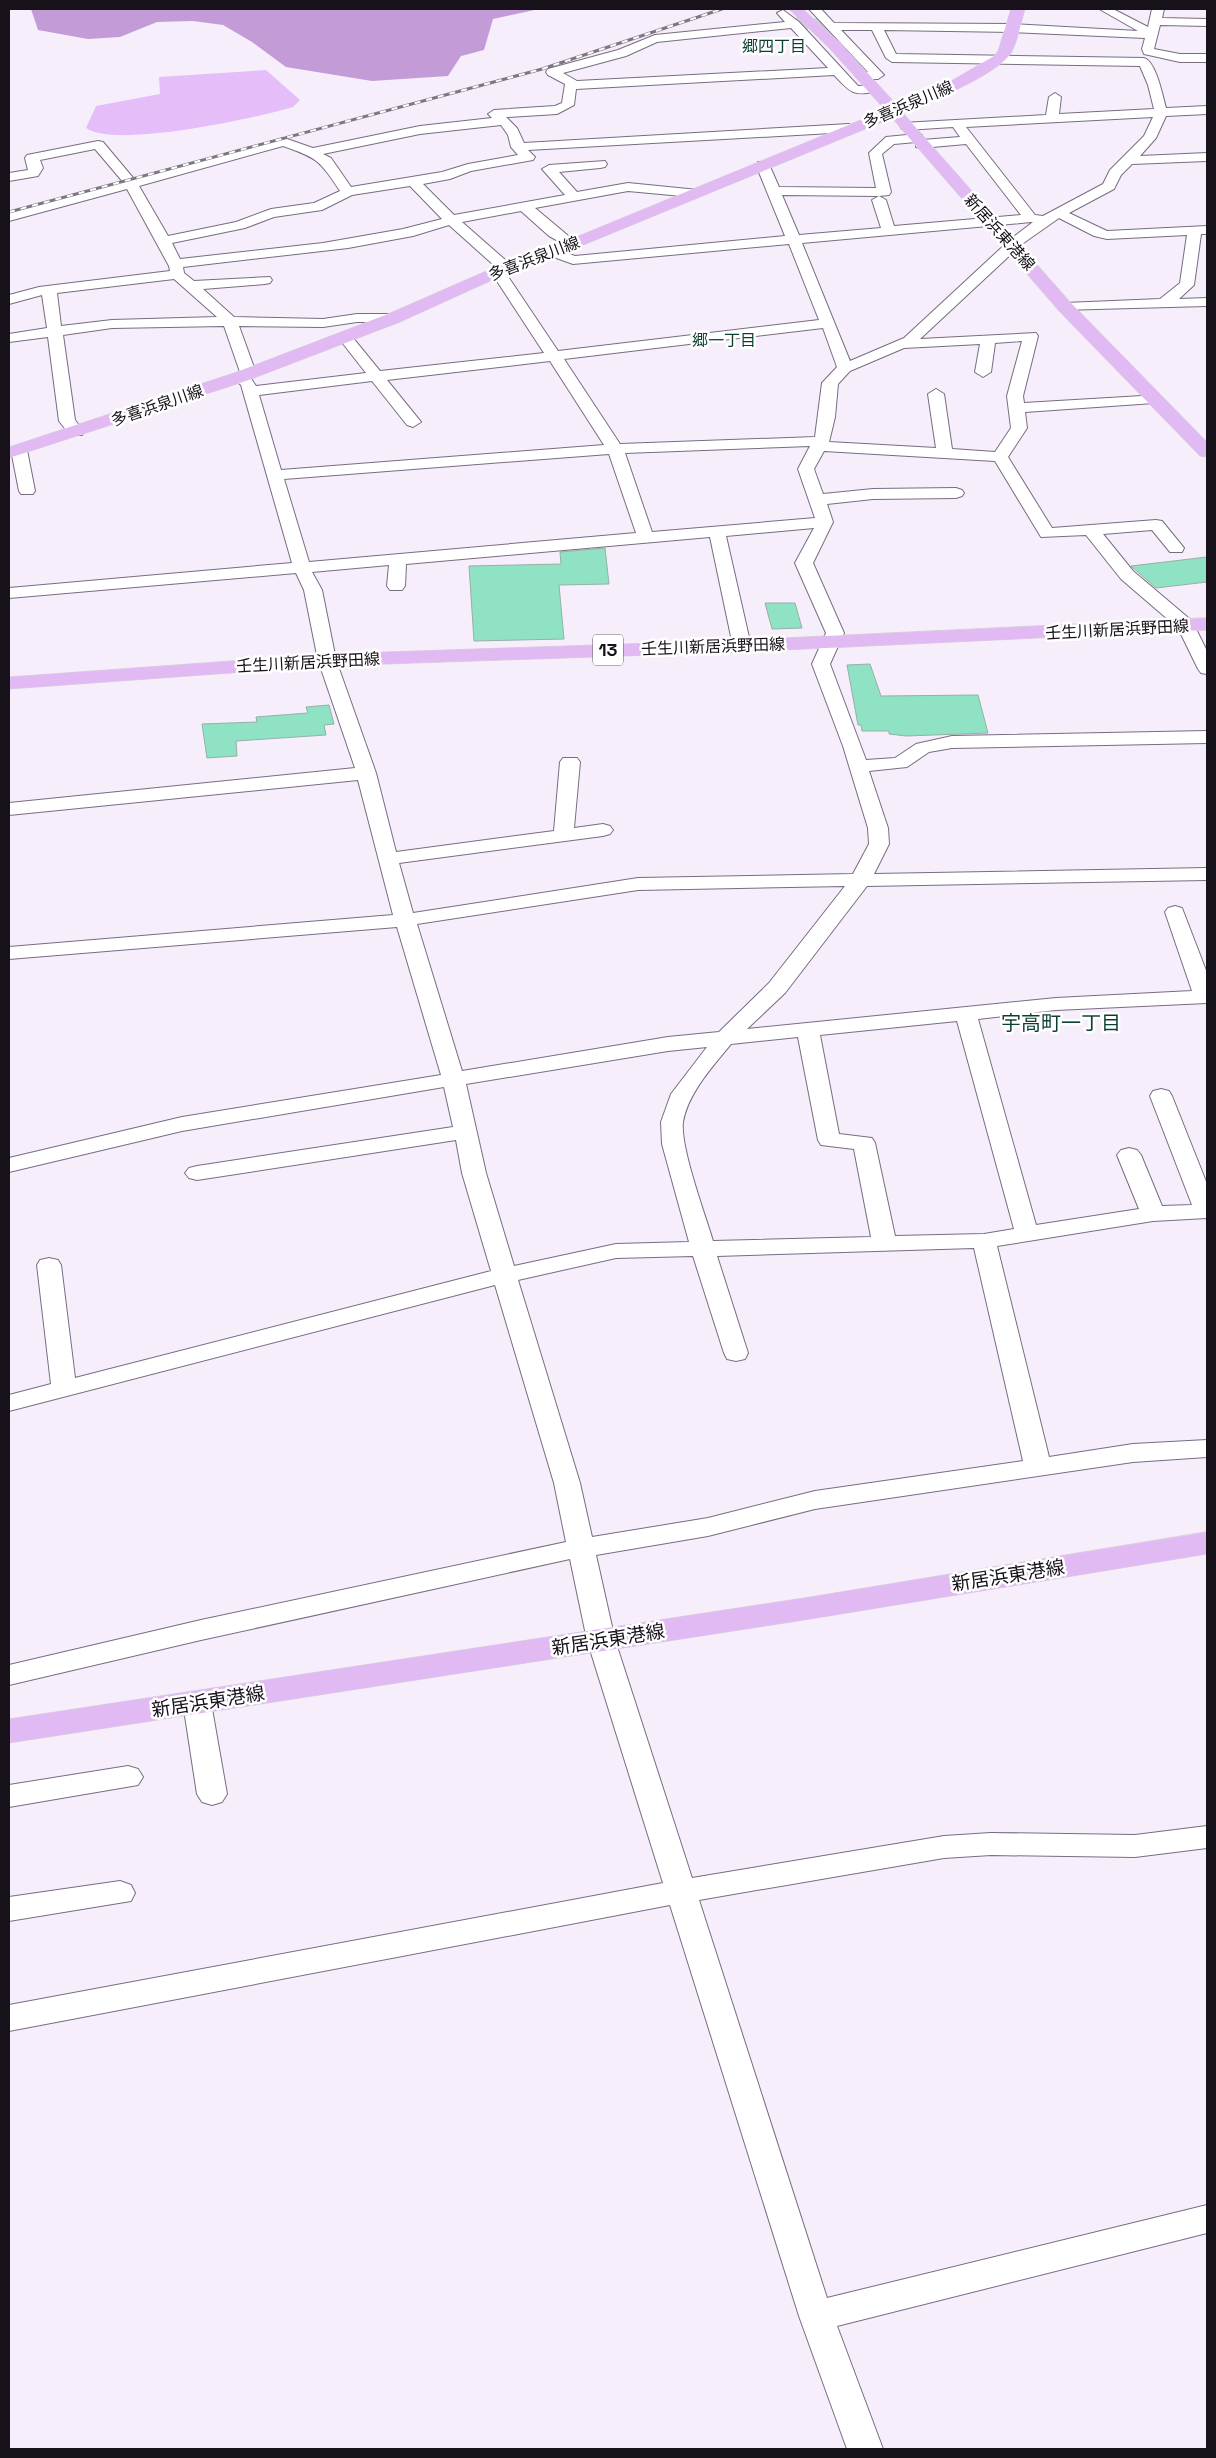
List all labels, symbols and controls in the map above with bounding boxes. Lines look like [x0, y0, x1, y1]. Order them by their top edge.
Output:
district label: 郷四丁目 [742, 36, 806, 57]
street label: 多喜浜泉川線 [860, 76, 956, 133]
street label: 新居浜東港線 [960, 190, 1040, 275]
street label: 多喜浜泉川線 [486, 231, 583, 285]
district label: 郷一丁目 [692, 330, 756, 351]
street label: 多喜浜泉川線 [108, 380, 206, 431]
street label: 壬生川新居浜野田線 [1045, 615, 1189, 644]
street label: 壬生川新居浜野田線 [641, 633, 785, 660]
road number: 13 [593, 634, 623, 666]
street label: 壬生川新居浜野田線 [236, 648, 380, 677]
district label: 宇高町一丁目 [1001, 1010, 1121, 1036]
street label: 新居浜東港線 [950, 1554, 1066, 1597]
street label: 新居浜東港線 [550, 1618, 666, 1661]
street label: 新居浜東港線 [150, 1680, 266, 1723]

